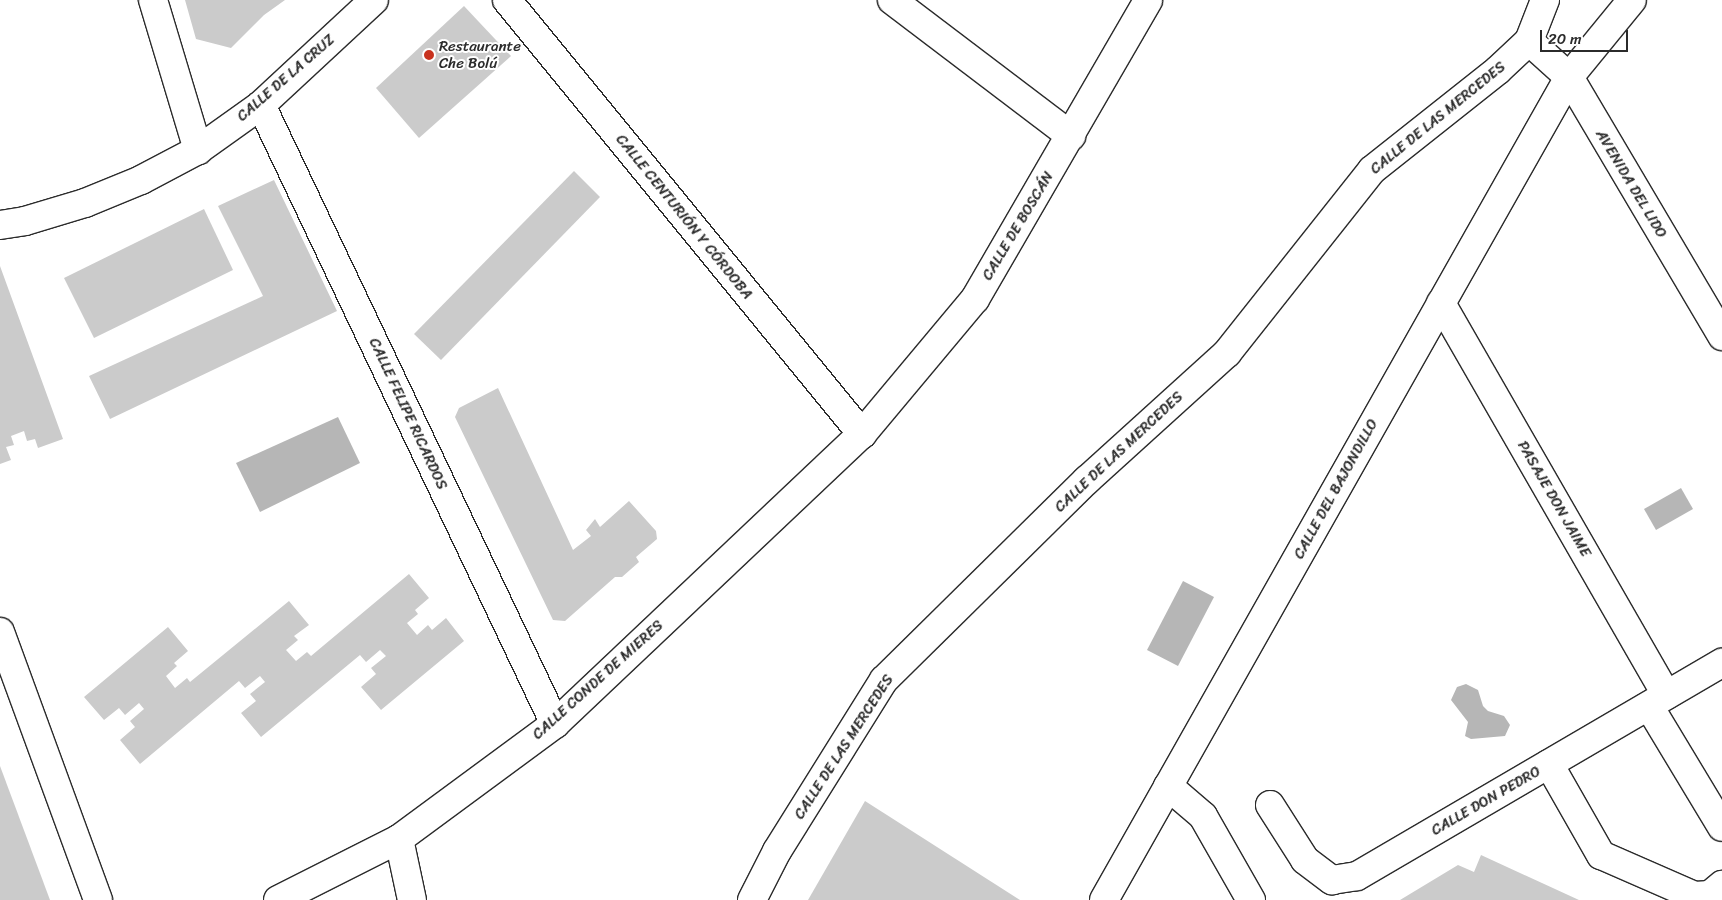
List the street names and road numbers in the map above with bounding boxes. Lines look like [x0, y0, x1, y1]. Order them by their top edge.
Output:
street label: CALLE DE LA CRUZ [233, 30, 339, 126]
street label: CALLE DE LAS MERCEDES [1366, 57, 1510, 179]
street label: AVENIDA DEL LIDO [1591, 126, 1671, 242]
street label: CALLE CENTURIÓN Y CÓRDOBA [612, 131, 756, 303]
street label: CALLE DE BOSCÁN [978, 168, 1058, 284]
street label: CALLE FELIPE RICARDOS [365, 335, 451, 493]
street label: CALLE DE LAS MERCEDES [1051, 387, 1187, 517]
street label: CALLE DEL BAJONDILLO [1290, 416, 1382, 562]
street label: PASAJE DON JAIME [1513, 437, 1595, 561]
street label: CALLE CONDE DE MIERES [529, 617, 667, 743]
street label: CALLE DE LAS MERCEDES [790, 671, 898, 823]
street label: CALLE DON PEDRO [1428, 763, 1544, 839]

